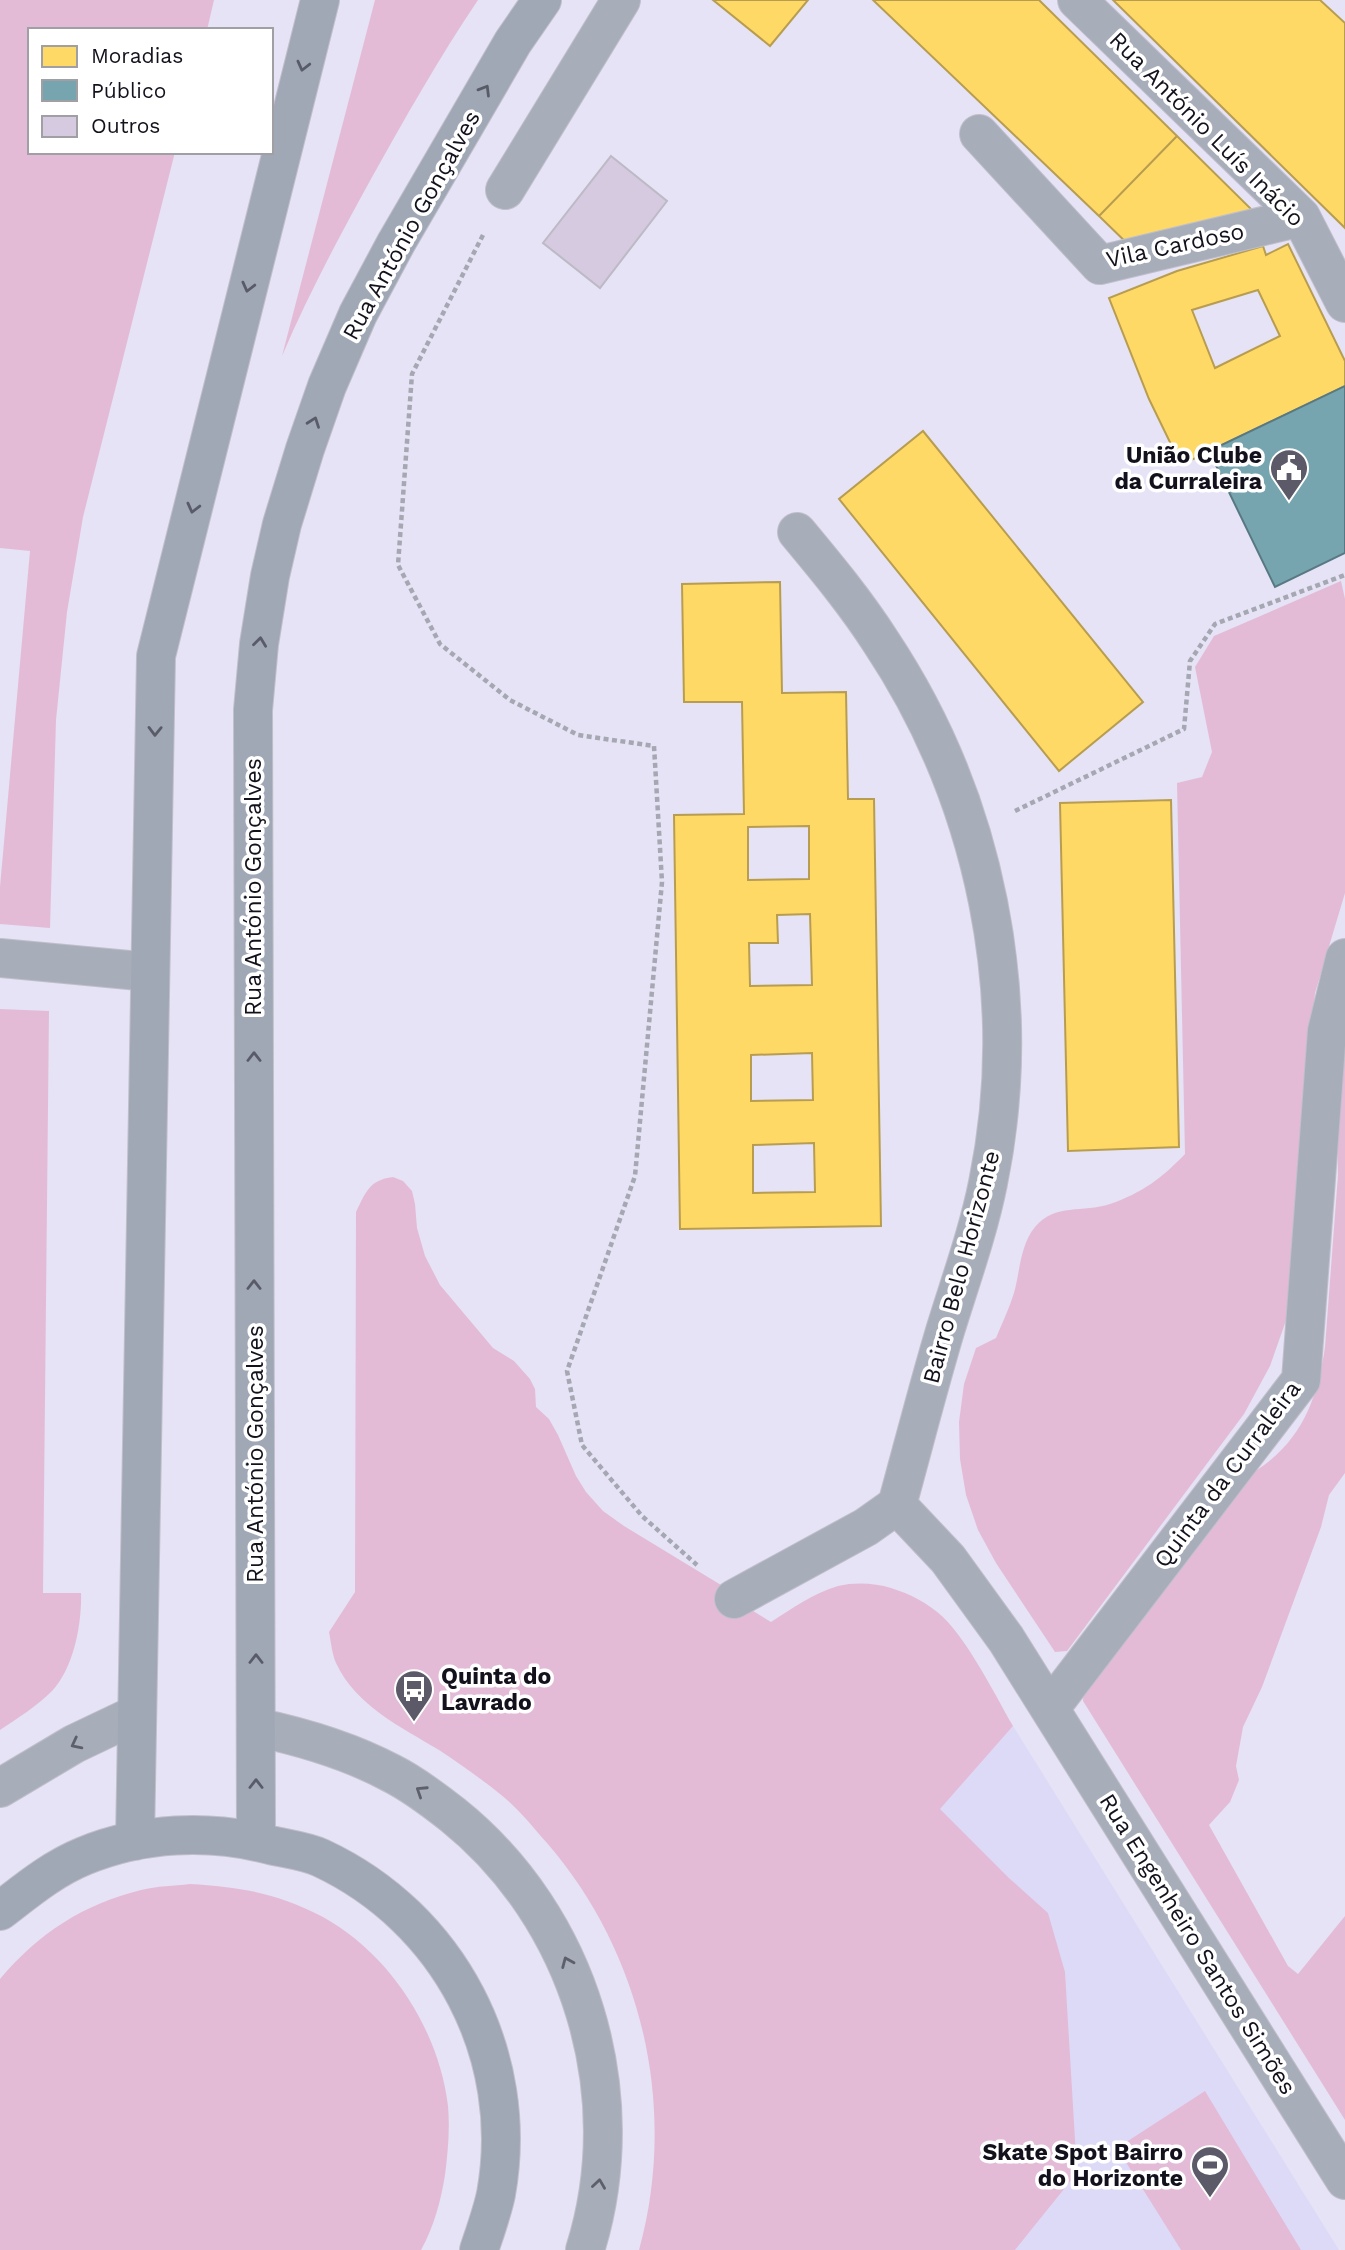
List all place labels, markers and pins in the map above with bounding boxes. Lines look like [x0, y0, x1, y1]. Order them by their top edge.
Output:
place label: União Clube da Curraleira [1114, 442, 1263, 495]
public building icon: União Clube da Curraleira [1268, 447, 1310, 502]
place label: Quinta do Lavrado [441, 1663, 551, 1716]
bus stop icon: Quinta do Lavrado [393, 1668, 435, 1723]
place label: Skate Spot Bairro do Horizonte [982, 2139, 1183, 2192]
sports icon: Skate Spot Bairro do Horizonte [1189, 2144, 1231, 2199]

